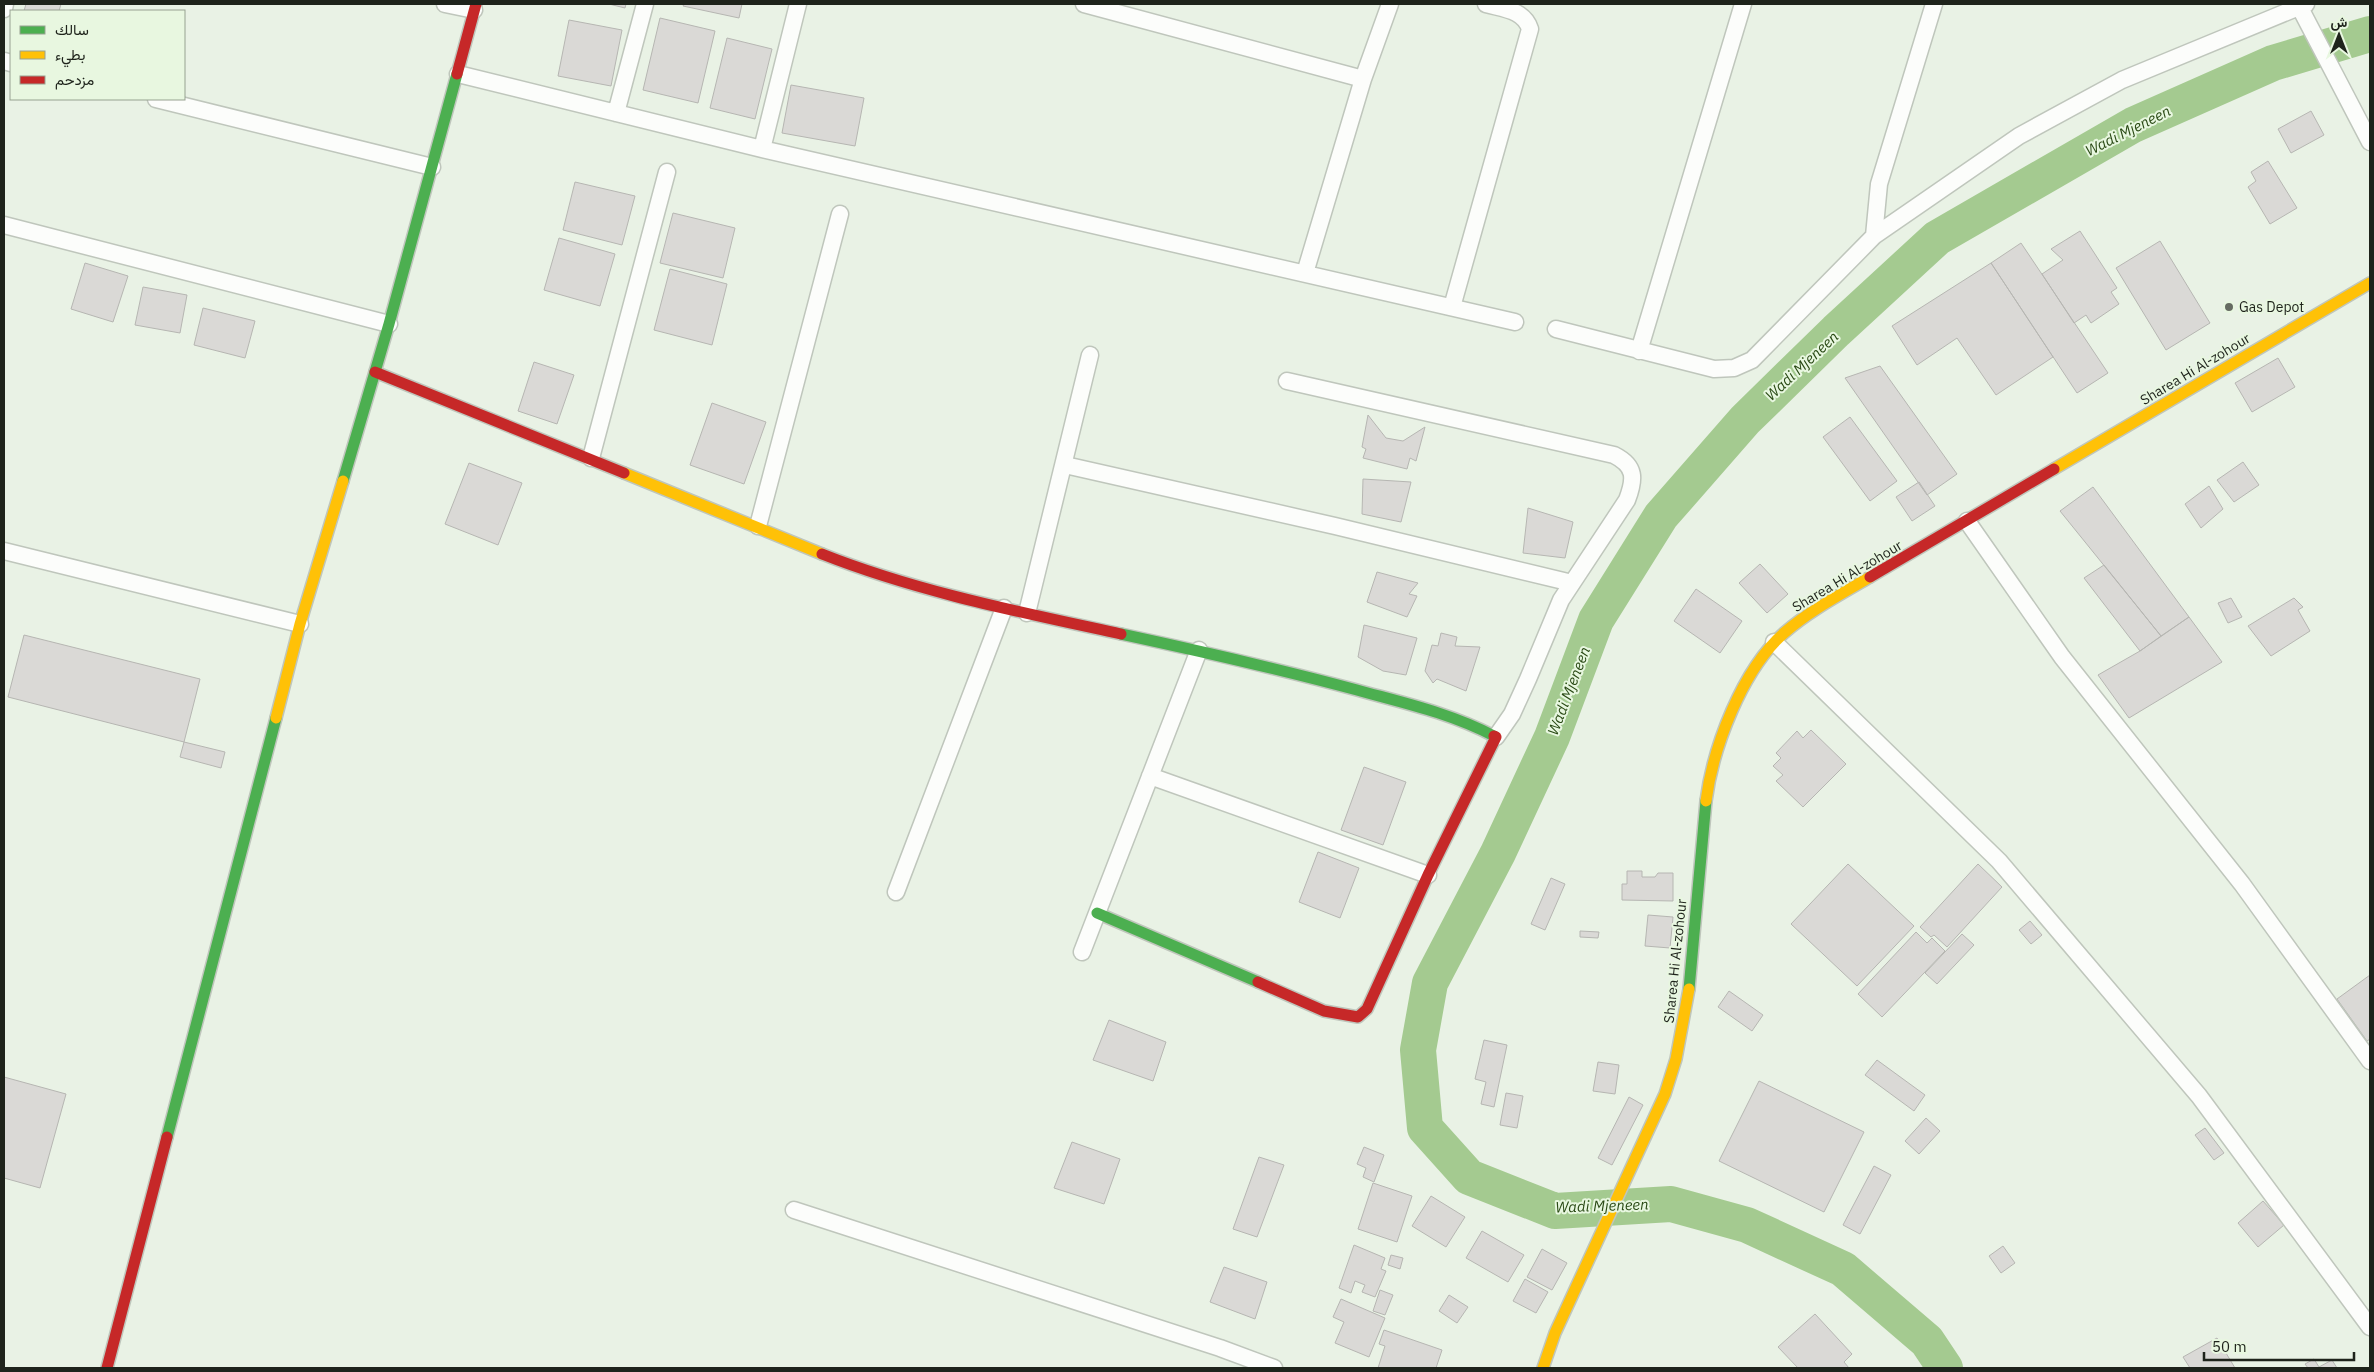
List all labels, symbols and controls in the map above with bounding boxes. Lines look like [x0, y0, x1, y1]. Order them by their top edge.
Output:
legend [10, 10, 185, 100]
north arrow [2314, 10, 2364, 60]
text: ش [2331, 13, 2348, 31]
text: سالك [55, 20, 89, 39]
text: بطيء [55, 45, 85, 68]
text: مزدحم [55, 70, 94, 90]
water label: Wadi Mjeneen [2082, 101, 2174, 160]
place label: Gas Depot [2239, 298, 2304, 316]
marker: Gas Depot [2223, 301, 2235, 313]
water label: Wadi Mjeneen [1761, 327, 1842, 404]
street label: Sharea Hi Al-zohour [2137, 329, 2253, 409]
street label: Sharea Hi Al-zohour [1789, 536, 1905, 616]
water label: Wadi Mjeneen [1543, 644, 1594, 738]
street label: Sharea Hi Al-zohour [1660, 898, 1690, 1024]
water label: Wadi Mjeneen [1555, 1194, 1649, 1217]
scale bar [2204, 1330, 2354, 1362]
text: 50 m [2212, 1337, 2247, 1356]

